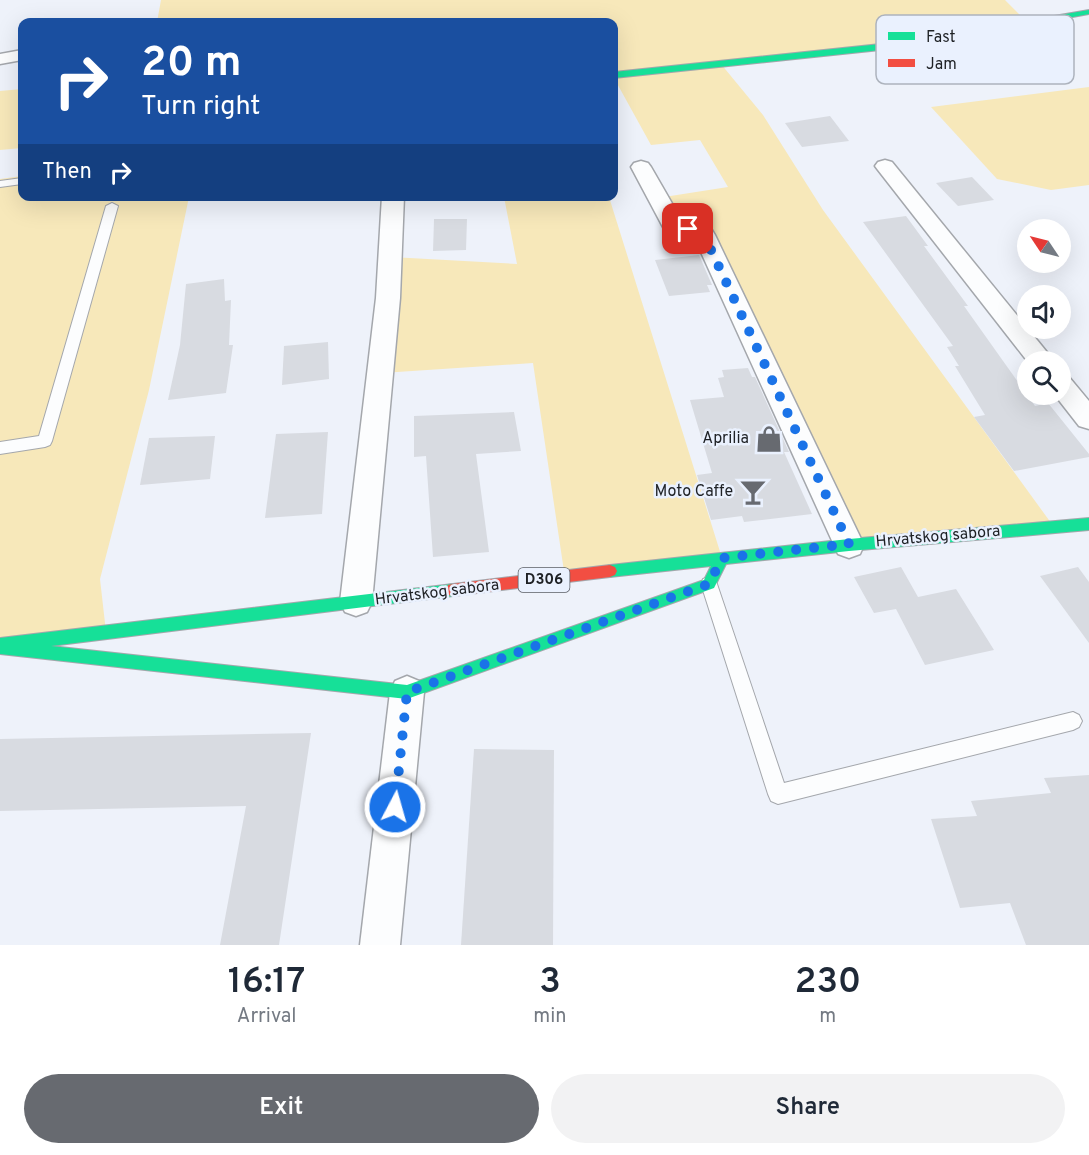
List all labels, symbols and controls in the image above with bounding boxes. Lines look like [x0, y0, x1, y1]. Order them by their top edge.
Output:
legend [876, 15, 1074, 84]
text: Fast [926, 28, 956, 48]
text: 20 m [141, 38, 242, 91]
icon: right [42, 42, 120, 120]
text: Jam [926, 55, 957, 75]
text: Turn right [141, 90, 260, 124]
icon: right [104, 156, 137, 189]
text: Then [42, 159, 92, 186]
pin [662, 203, 713, 254]
icon: arrive [671, 212, 704, 245]
north arrow [1017, 219, 1071, 273]
map controls [1017, 219, 1071, 405]
button: sound [1017, 285, 1071, 339]
button: search [1017, 351, 1071, 405]
shop icon: Aprilia [754, 424, 784, 454]
place label: Aprilia [702, 429, 749, 449]
bar icon: Moto Caffe [738, 477, 768, 507]
place label: Moto Caffe [655, 482, 733, 502]
street label: Hrvatskog sabora [875, 522, 1001, 552]
road number: D306 [518, 568, 570, 592]
street label: Hrvatskog sabora [374, 575, 500, 611]
position arrow [363, 775, 427, 839]
text: 16:17 [228, 960, 305, 1006]
text: 3 [539, 960, 561, 1006]
text: 230 [794, 960, 861, 1006]
text: Arrival [237, 1004, 296, 1030]
text: min [533, 1004, 567, 1030]
text: m [819, 1004, 836, 1030]
button: Exit [24, 1074, 539, 1143]
button: Share [551, 1074, 1065, 1143]

